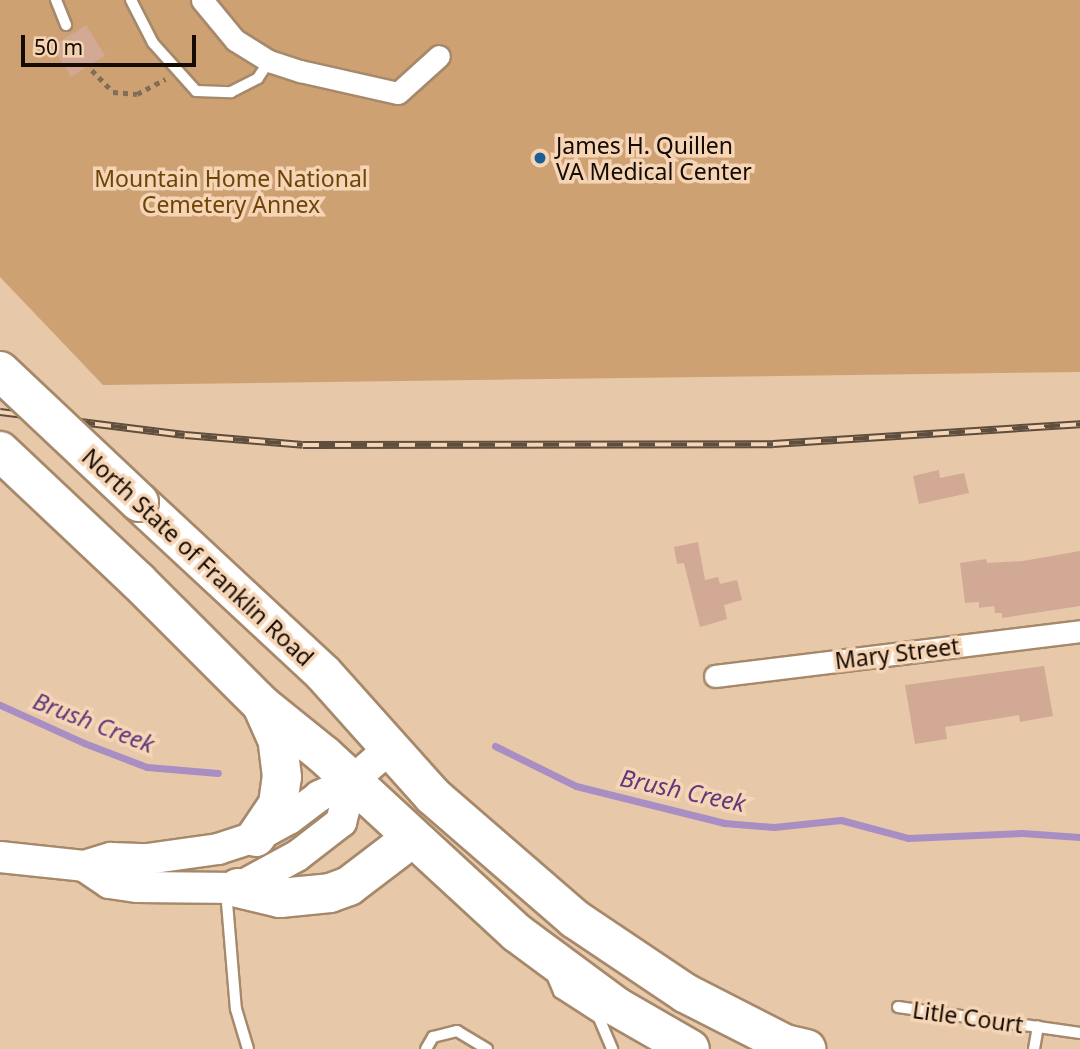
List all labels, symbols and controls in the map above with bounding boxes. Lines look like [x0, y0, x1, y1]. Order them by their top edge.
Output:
scale bar [24, 21, 200, 65]
text: 50 m [34, 33, 83, 61]
place label: James H. Quillen VA Medical Center [556, 131, 752, 185]
marker: James H. Quillen VA Medical Center [530, 148, 550, 168]
park label: Mountain Home National Cemetery Annex [94, 164, 368, 218]
street label: North State of Franklin Road [77, 443, 319, 671]
street label: Mary Street [833, 632, 961, 674]
water label: Brush Creek [29, 686, 159, 758]
water label: Brush Creek [618, 763, 748, 817]
street label: Litle Court [911, 996, 1025, 1038]

